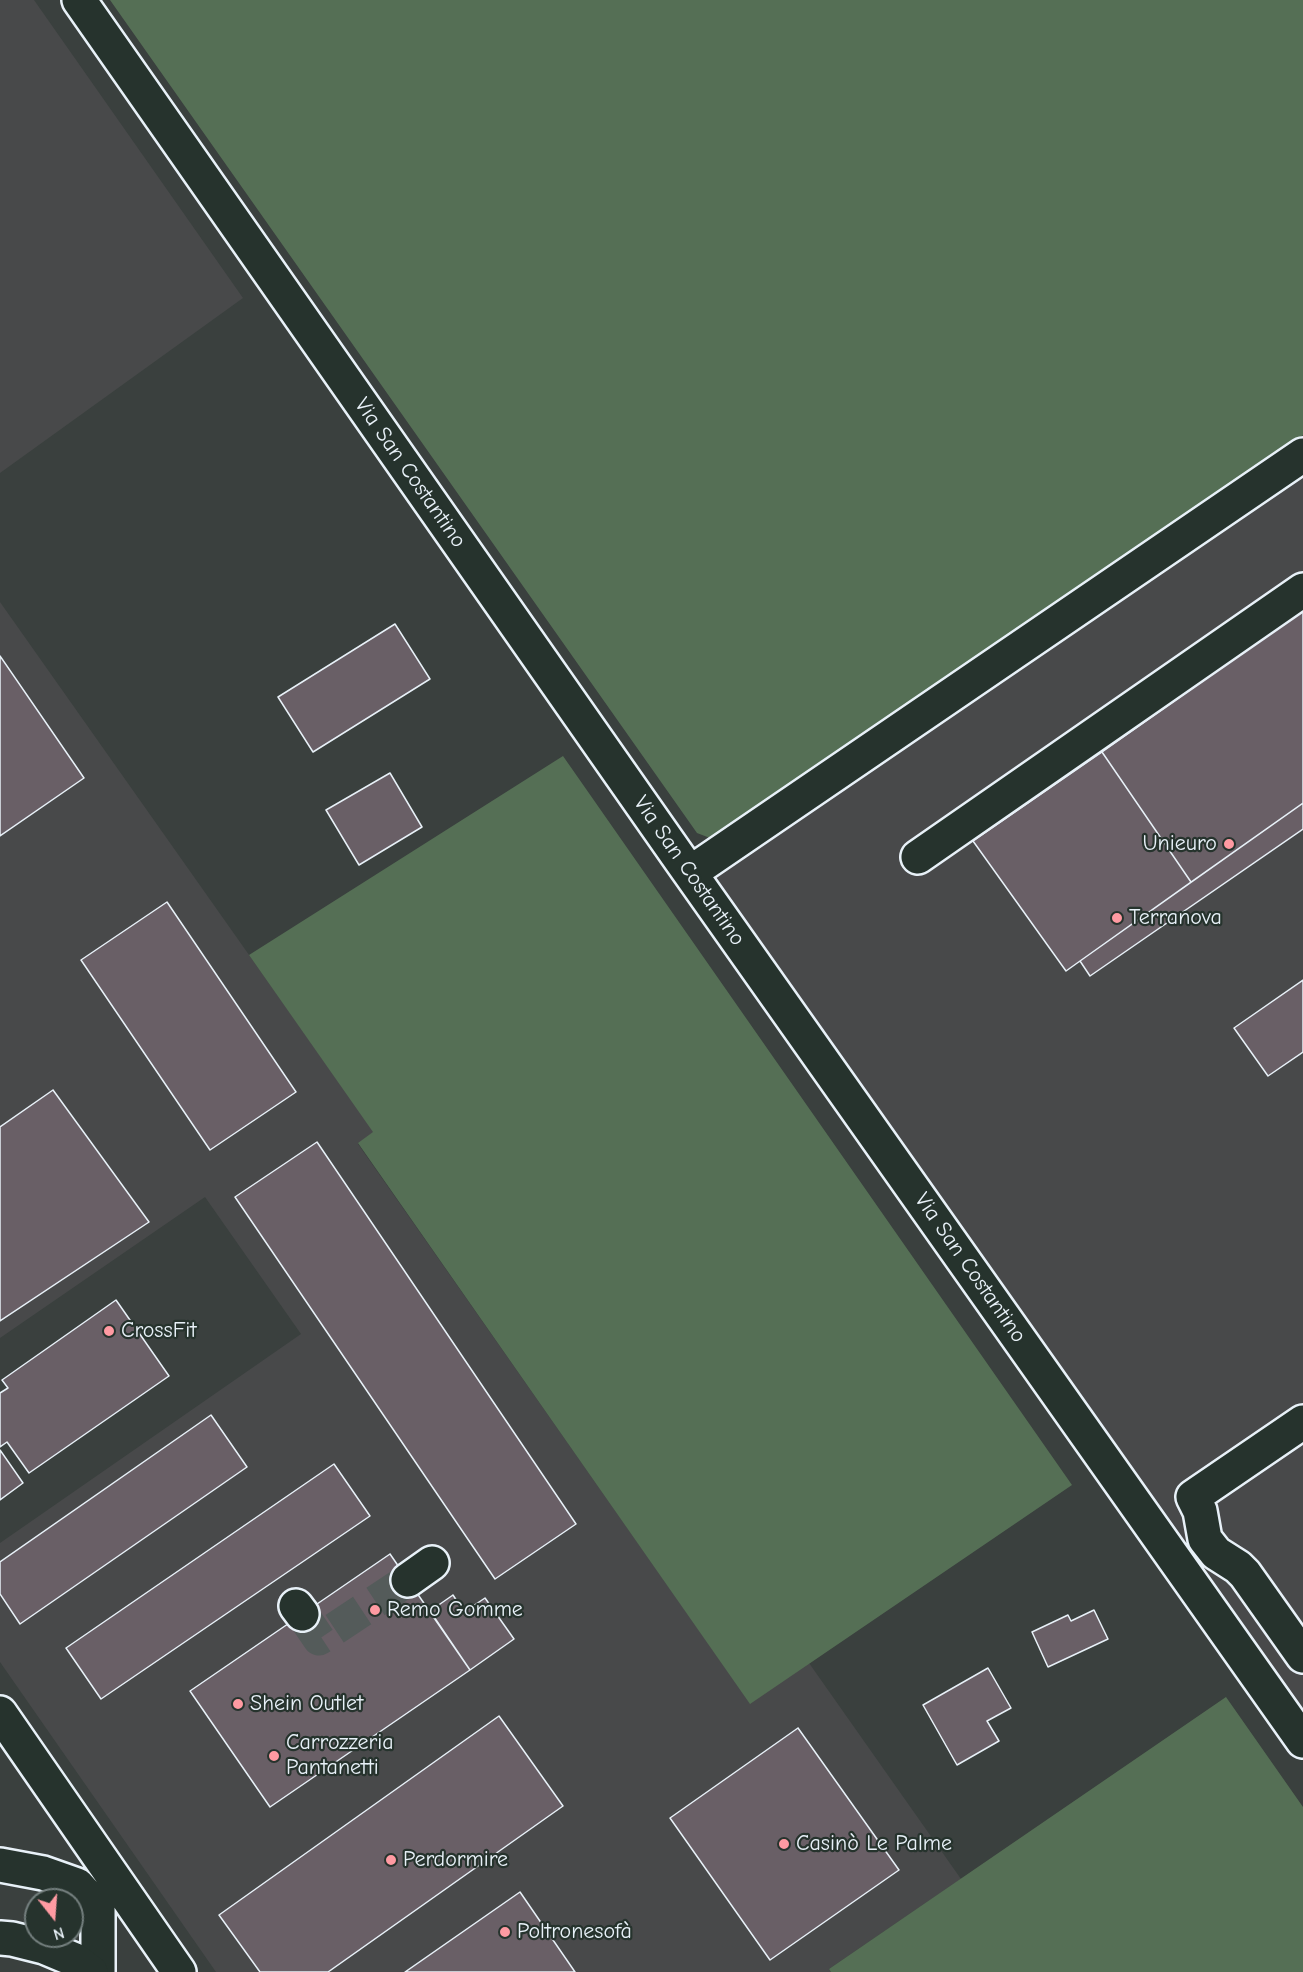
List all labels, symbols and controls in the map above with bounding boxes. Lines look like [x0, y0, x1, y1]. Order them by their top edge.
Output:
street label: Via San Costantino [348, 393, 472, 553]
street label: Via San Costantino [627, 791, 751, 951]
place label: Unieuro [1142, 831, 1217, 857]
marker: Unieuro [1222, 837, 1236, 851]
place label: Terranova [1129, 905, 1222, 931]
marker: Terranova [1110, 911, 1124, 925]
street label: Via San Costantino [908, 1188, 1032, 1348]
place label: CrossFit [121, 1318, 197, 1344]
marker: CrossFit [102, 1324, 116, 1338]
place label: Remo Gomme [387, 1597, 523, 1623]
marker: Remo Gomme [368, 1603, 382, 1617]
place label: Shein Outlet [250, 1691, 363, 1717]
marker: Shein Outlet [231, 1697, 245, 1711]
place label: Carrozzeria Pantanetti [286, 1730, 394, 1782]
marker: Carrozzeria Pantanetti [267, 1749, 281, 1763]
place label: Casinò Le Palme [796, 1831, 952, 1857]
marker: Casinò Le Palme [777, 1837, 791, 1851]
place label: Perdormire [403, 1847, 508, 1873]
marker: Perdormire [384, 1853, 398, 1867]
north arrow [24, 1888, 84, 1948]
place label: Poltronesofà [517, 1919, 632, 1945]
text: N [51, 1923, 66, 1943]
marker: Poltronesofà [498, 1925, 512, 1939]

